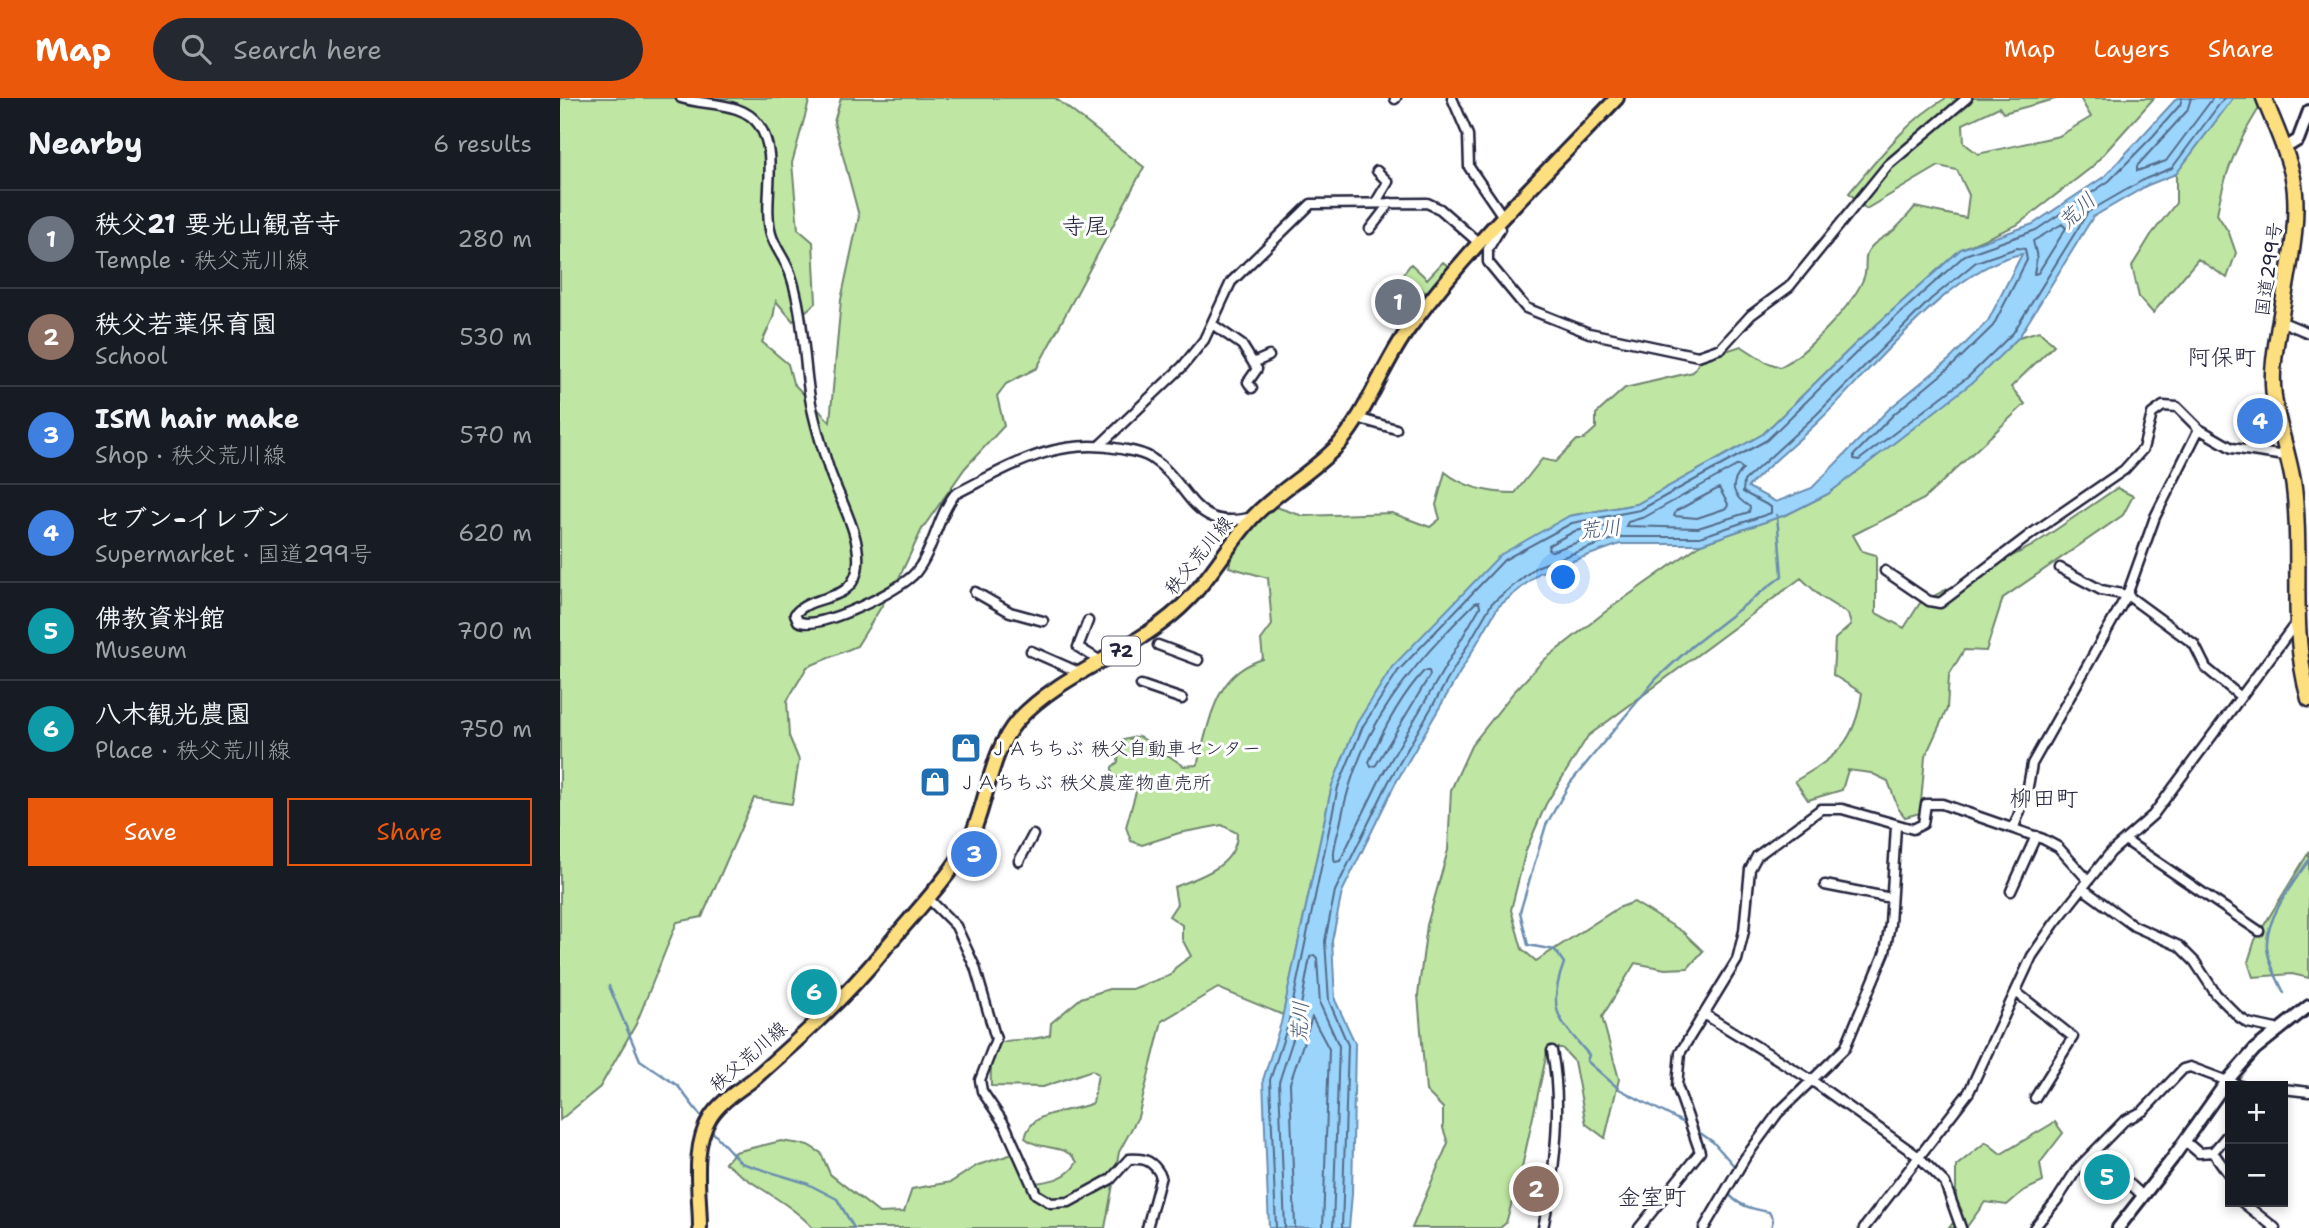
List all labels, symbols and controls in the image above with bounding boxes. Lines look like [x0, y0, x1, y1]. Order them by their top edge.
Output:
search box [153, 18, 643, 81]
text: Map [35, 27, 111, 72]
icon: search [177, 30, 215, 68]
text: Search here [233, 32, 382, 67]
text: Map [2004, 33, 2055, 65]
text: Layers [2093, 33, 2170, 65]
text: Share [2208, 33, 2274, 65]
text: Nearby [28, 123, 143, 164]
text: 6 results [433, 129, 532, 159]
water label: 荒川 [2052, 186, 2102, 236]
text: 秩父21 要光山観音寺 [95, 206, 341, 241]
district label: 寺尾 [1062, 211, 1108, 241]
street label: 国道299号 [2249, 220, 2287, 318]
text: 1 [46, 224, 56, 254]
text: 280 m [457, 224, 532, 254]
text: Temple · 秩父荒川線 [95, 245, 309, 275]
pin: 1 [1375, 276, 1421, 328]
text: 秩父若葉保育園 [95, 306, 277, 341]
text: 2 [43, 322, 59, 352]
text: 530 m [460, 322, 532, 352]
text: School [95, 341, 167, 371]
district label: 阿保町 [2188, 342, 2257, 372]
pin: 4 [2237, 395, 2283, 447]
text: ISM hair make [95, 401, 299, 436]
text: 3 [43, 420, 59, 450]
text: 570 m [460, 420, 532, 450]
text: Shop · 秩父荒川線 [95, 440, 286, 470]
text: セブン-イレブン [95, 500, 291, 535]
street label: 秩父荒川線 [1159, 511, 1238, 600]
water label: 荒川 [1578, 513, 1622, 545]
text: 4 [43, 518, 59, 548]
text: 620 m [458, 518, 532, 548]
text: Supermarket · 国道299号 [95, 539, 372, 569]
your location [1546, 560, 1580, 594]
text: 佛教資料館 [95, 600, 225, 635]
text: 5 [44, 616, 58, 646]
text: 700 m [457, 616, 532, 646]
text: Museum [95, 635, 187, 665]
road number: 72 [1102, 636, 1140, 666]
text: 八木観光農園 [95, 696, 251, 731]
text: 6 [43, 714, 59, 744]
text: 750 m [459, 714, 532, 744]
shop icon: ＪＡちちぶ 秩父自動車センター [949, 731, 983, 765]
text: Place · 秩父荒川線 [95, 735, 291, 765]
place label: ＪＡちちぶ 秩父自動車センター [989, 736, 1261, 761]
shop icon: ＪＡちちぶ 秩父農産物直売所 [918, 765, 952, 799]
place label: ＪＡちちぶ 秩父農産物直売所 [958, 770, 1211, 795]
district label: 柳田町 [2010, 783, 2079, 813]
button: Save [28, 798, 273, 866]
button: Share [287, 798, 532, 866]
pin: 3 [951, 828, 997, 880]
pin: 6 [791, 966, 837, 1018]
water label: 荒川 [1285, 1000, 1315, 1044]
street label: 秩父荒川線 [704, 1016, 792, 1097]
map controls [2225, 1081, 2288, 1207]
button: + [2225, 1081, 2288, 1144]
button: − [2225, 1144, 2288, 1207]
pin: 5 [2084, 1151, 2130, 1203]
pin: 2 [1513, 1163, 1559, 1215]
district label: 金室町 [1618, 1182, 1687, 1212]

